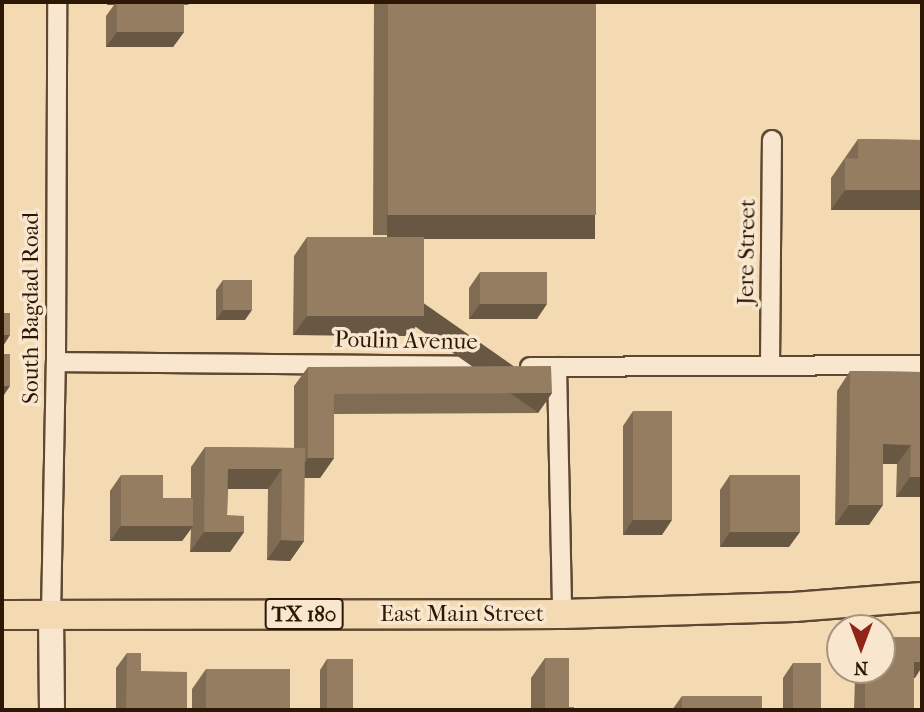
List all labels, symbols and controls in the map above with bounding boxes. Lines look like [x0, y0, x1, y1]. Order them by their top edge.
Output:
street label: Jere Street [732, 199, 762, 305]
street label: South Bagdad Road [17, 212, 45, 404]
street label: Poulin Avenue [334, 326, 478, 356]
road number: TX 180 [264, 596, 344, 632]
street label: East Main Street [380, 600, 544, 628]
north arrow [826, 614, 896, 684]
text: N [854, 657, 868, 679]

